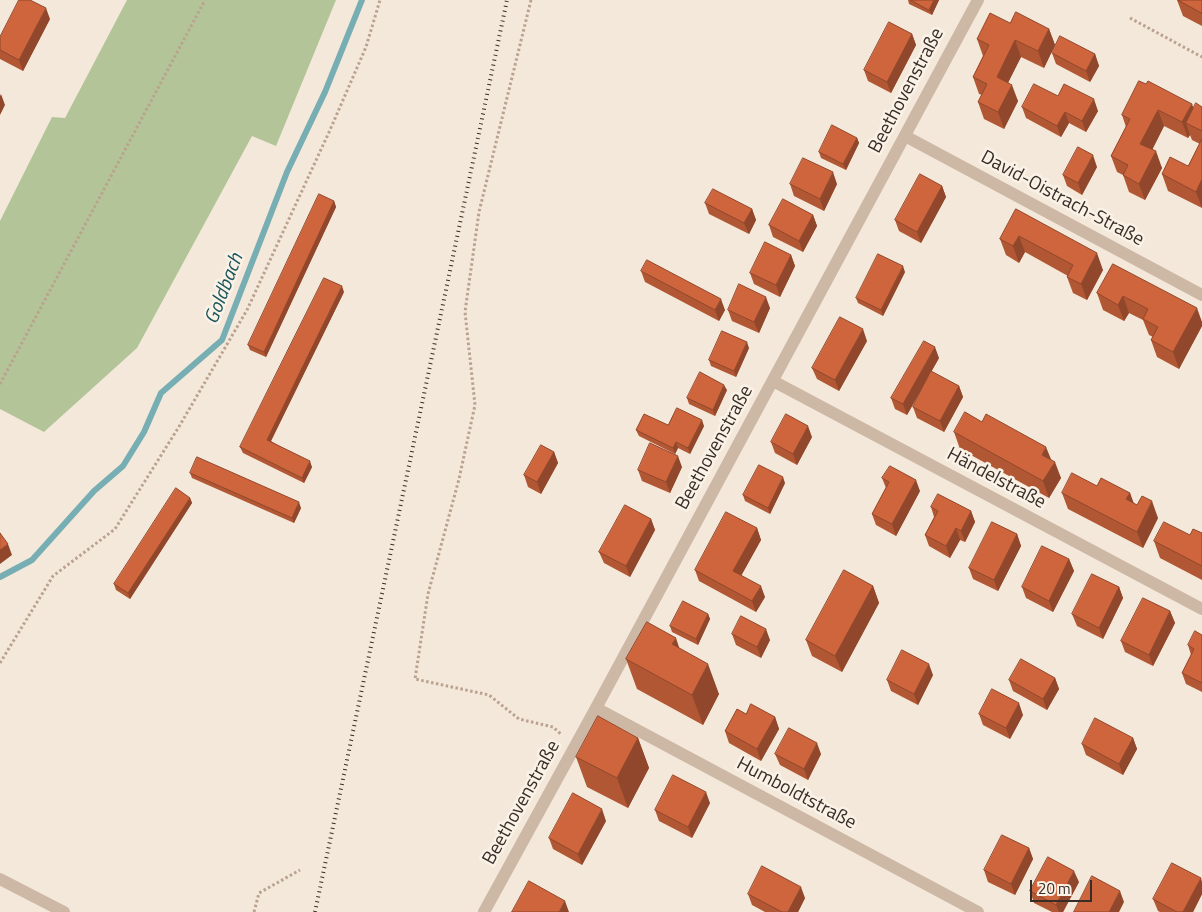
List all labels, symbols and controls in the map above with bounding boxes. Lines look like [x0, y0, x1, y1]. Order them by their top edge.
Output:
street label: Beethovenstraße [864, 25, 950, 157]
street label: David-Oistrach-Straße [977, 146, 1147, 252]
water label: Goldbach [201, 250, 249, 328]
street label: Beethovenstraße [671, 382, 759, 514]
street label: Händelstraße [943, 443, 1049, 515]
street label: Beethovenstraße [478, 737, 566, 869]
street label: Humboldtstraße [732, 753, 860, 835]
scale bar [1032, 870, 1094, 902]
text: 20 m [1038, 877, 1071, 900]

